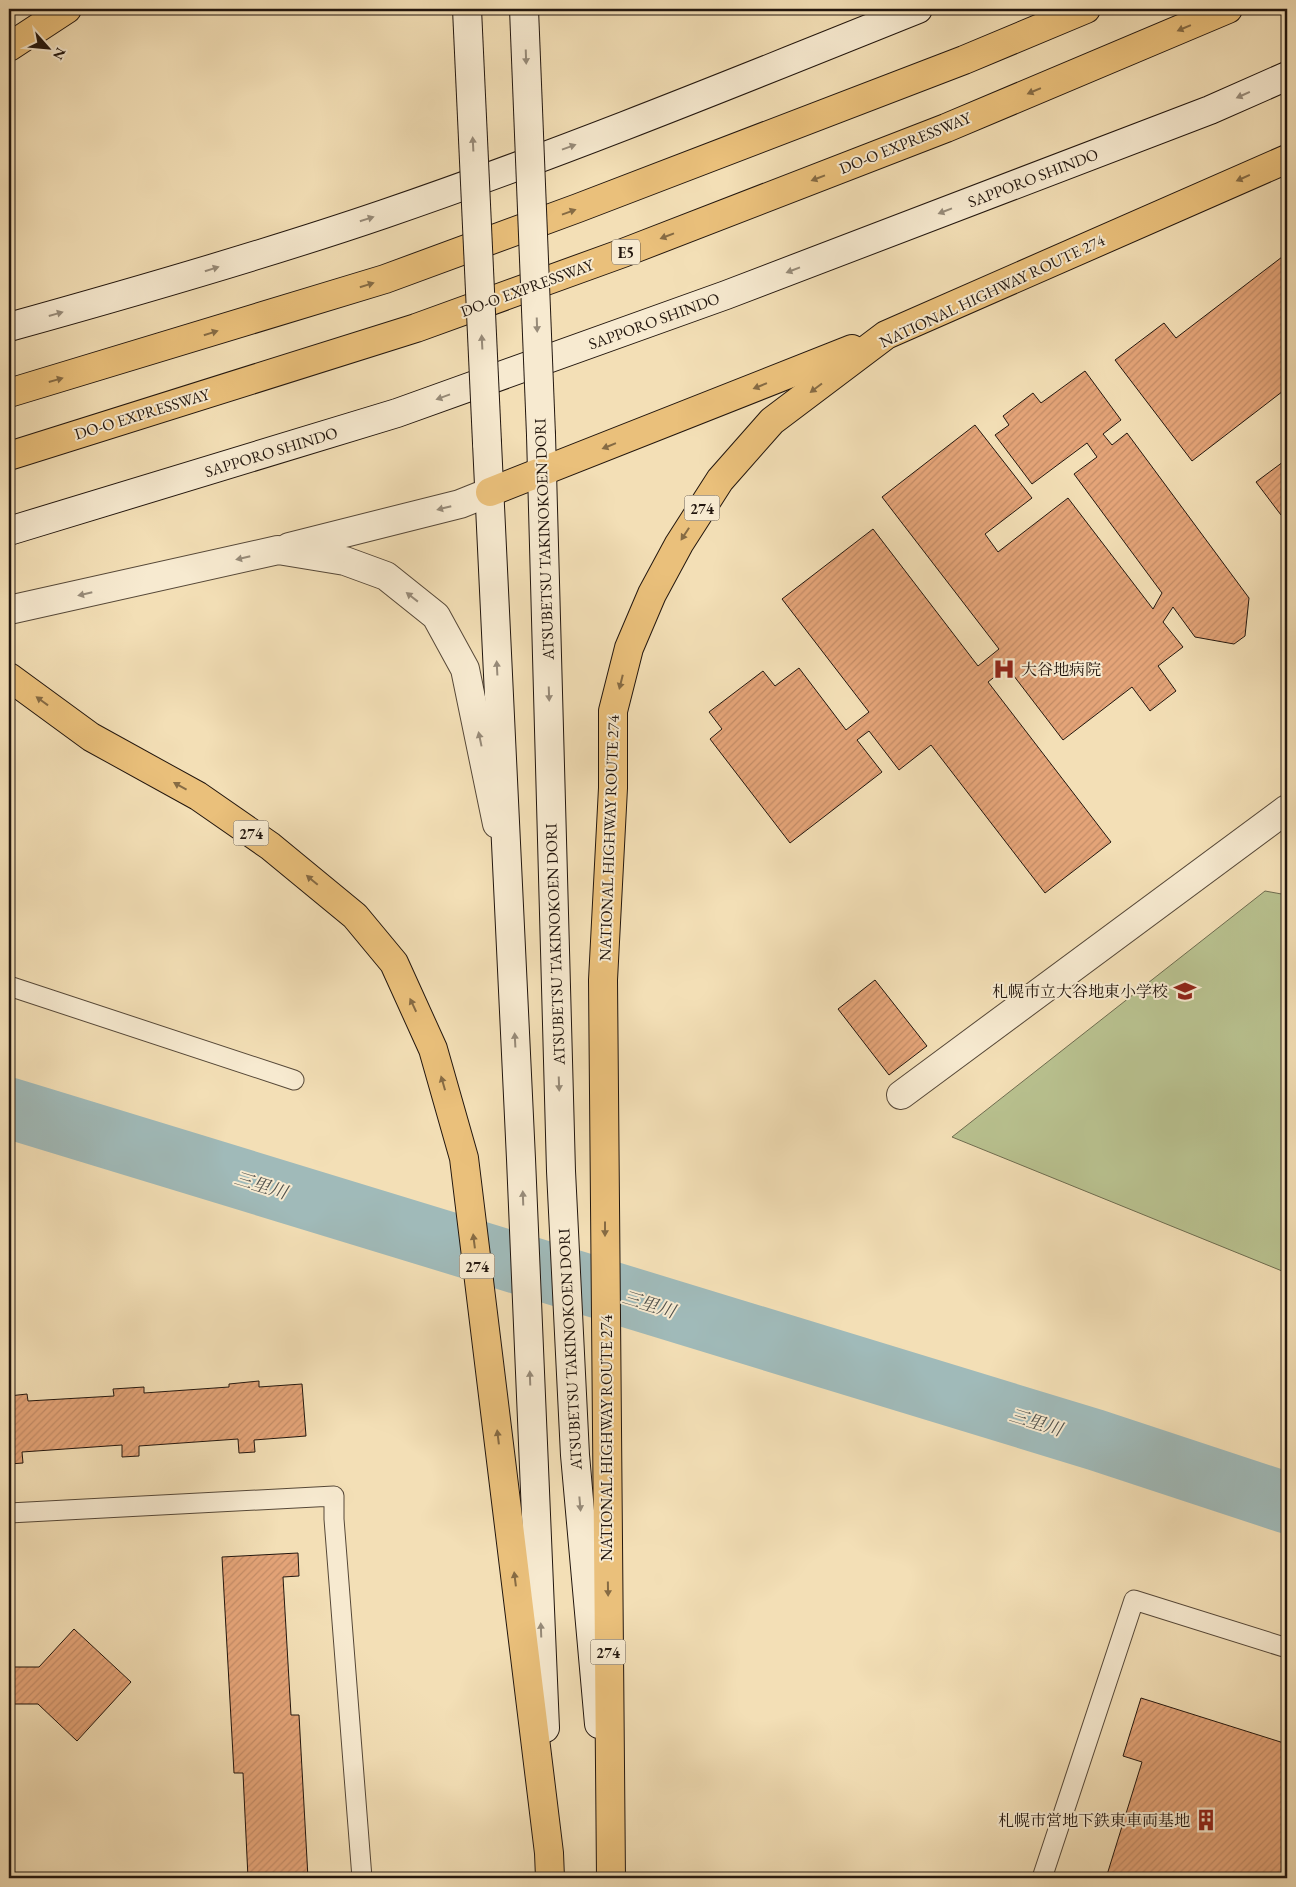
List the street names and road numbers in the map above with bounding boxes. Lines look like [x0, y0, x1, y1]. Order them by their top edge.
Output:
street label: DO-O EXPRESSWAY [836, 107, 975, 179]
street label: SAPPORO SHINDO [965, 143, 1101, 213]
street label: NATIONAL HIGHWAY ROUTE 274 [876, 229, 1108, 353]
road number: E5 [612, 240, 640, 264]
street label: DO-O EXPRESSWAY [458, 254, 597, 322]
street label: SAPPORO SHINDO [586, 288, 722, 354]
street label: DO-O EXPRESSWAY [72, 383, 213, 445]
street label: ATSUBETSU TAKINOKOEN DORI [529, 417, 559, 661]
street label: SAPPORO SHINDO [202, 422, 340, 482]
road number: 274 [684, 496, 720, 520]
street label: NATIONAL HIGHWAY ROUTE 274 [594, 714, 624, 961]
road number: 274 [234, 820, 268, 846]
street label: ATSUBETSU TAKINOKOEN DORI [540, 822, 570, 1066]
street label: ATSUBETSU TAKINOKOEN DORI [553, 1227, 587, 1471]
road number: 274 [460, 1254, 494, 1278]
street label: NATIONAL HIGHWAY ROUTE 274 [596, 1315, 617, 1561]
road number: 274 [590, 1640, 626, 1664]

